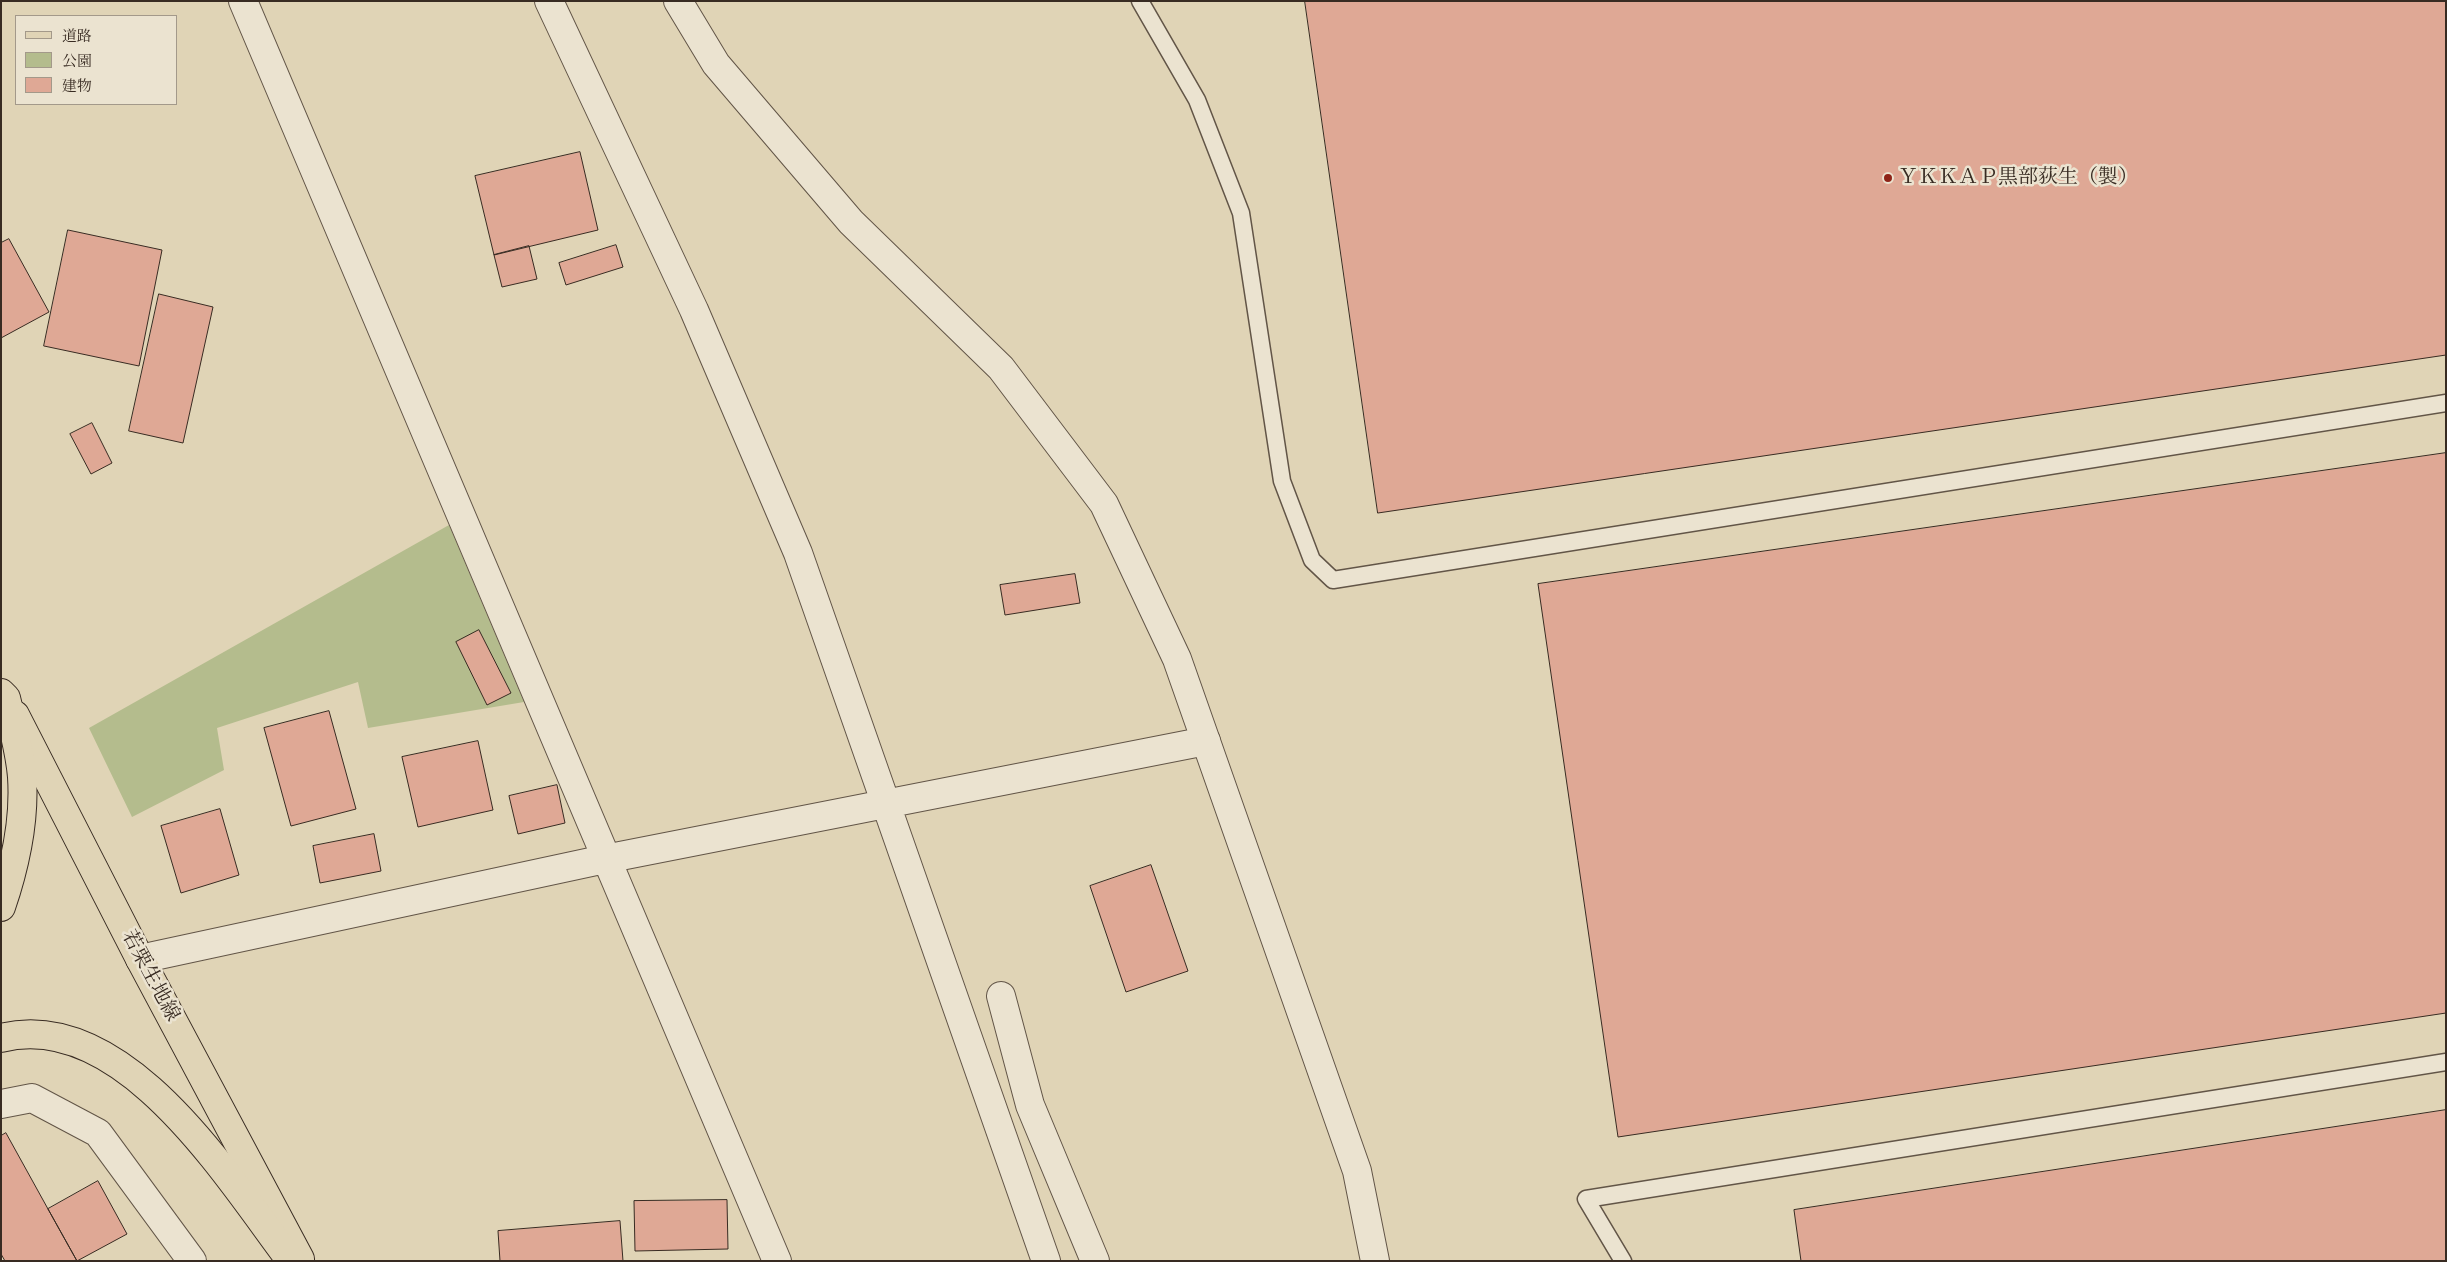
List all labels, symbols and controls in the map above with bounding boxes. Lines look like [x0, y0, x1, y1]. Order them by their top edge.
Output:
legend [15, 15, 178, 105]
text: 道路 [62, 27, 92, 45]
text: 公園 [62, 52, 92, 70]
text: 建物 [62, 77, 92, 95]
place label: ＹＫＫＡＰ黒部荻生（製） [1898, 166, 2138, 190]
marker: ＹＫＫＡＰ黒部荻生（製） [1882, 172, 1894, 184]
street label: 若栗生地線 [116, 926, 184, 1026]

